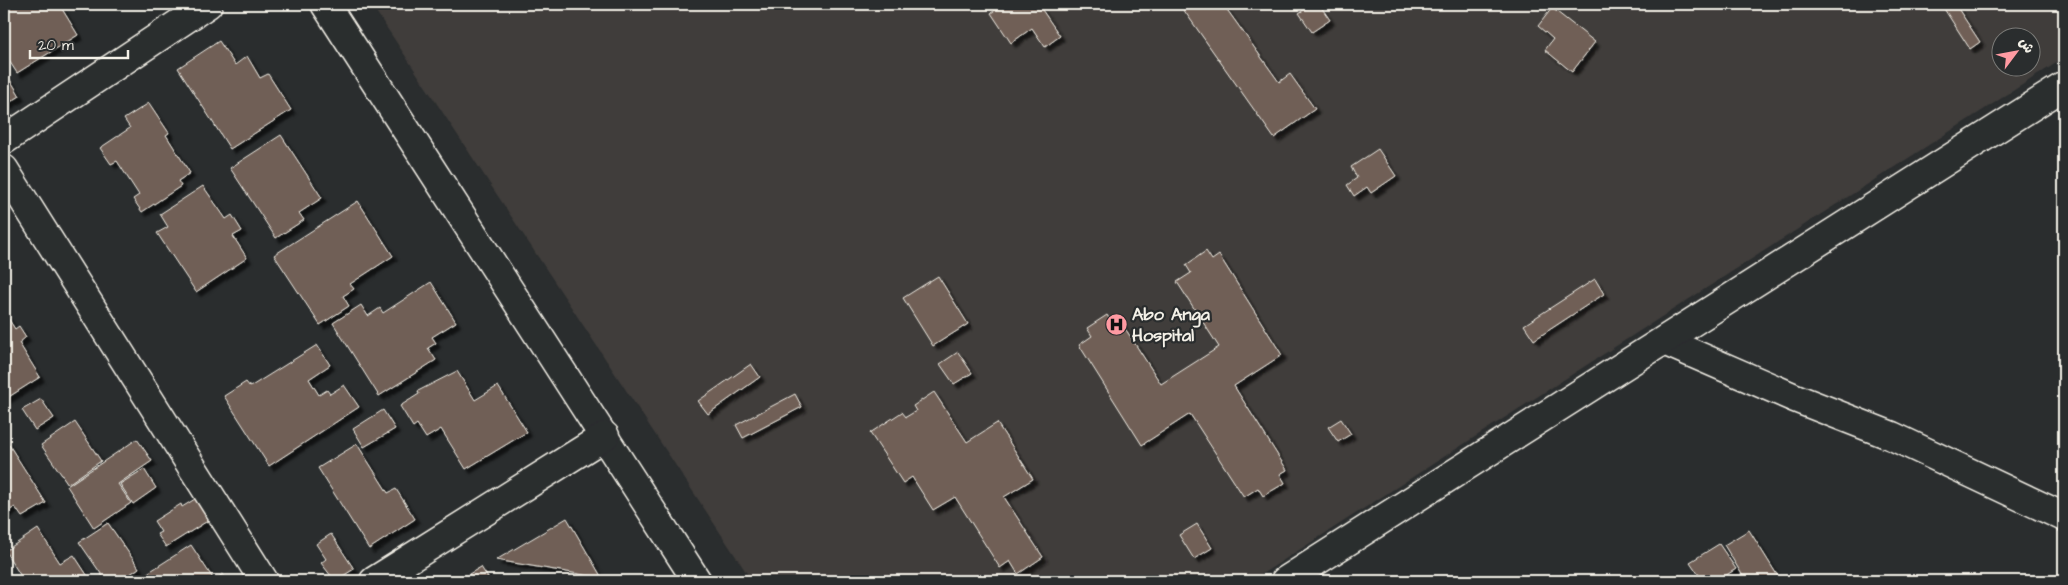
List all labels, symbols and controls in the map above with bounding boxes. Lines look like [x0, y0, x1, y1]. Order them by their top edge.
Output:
scale bar [30, 28, 128, 60]
north arrow [1990, 28, 2040, 78]
text: ش [2014, 34, 2039, 57]
text: 20 m [38, 35, 74, 56]
place label: Abo Anga Hospital [1132, 302, 1211, 348]
hospital icon: Abo Anga Hospital [1104, 312, 1128, 336]

